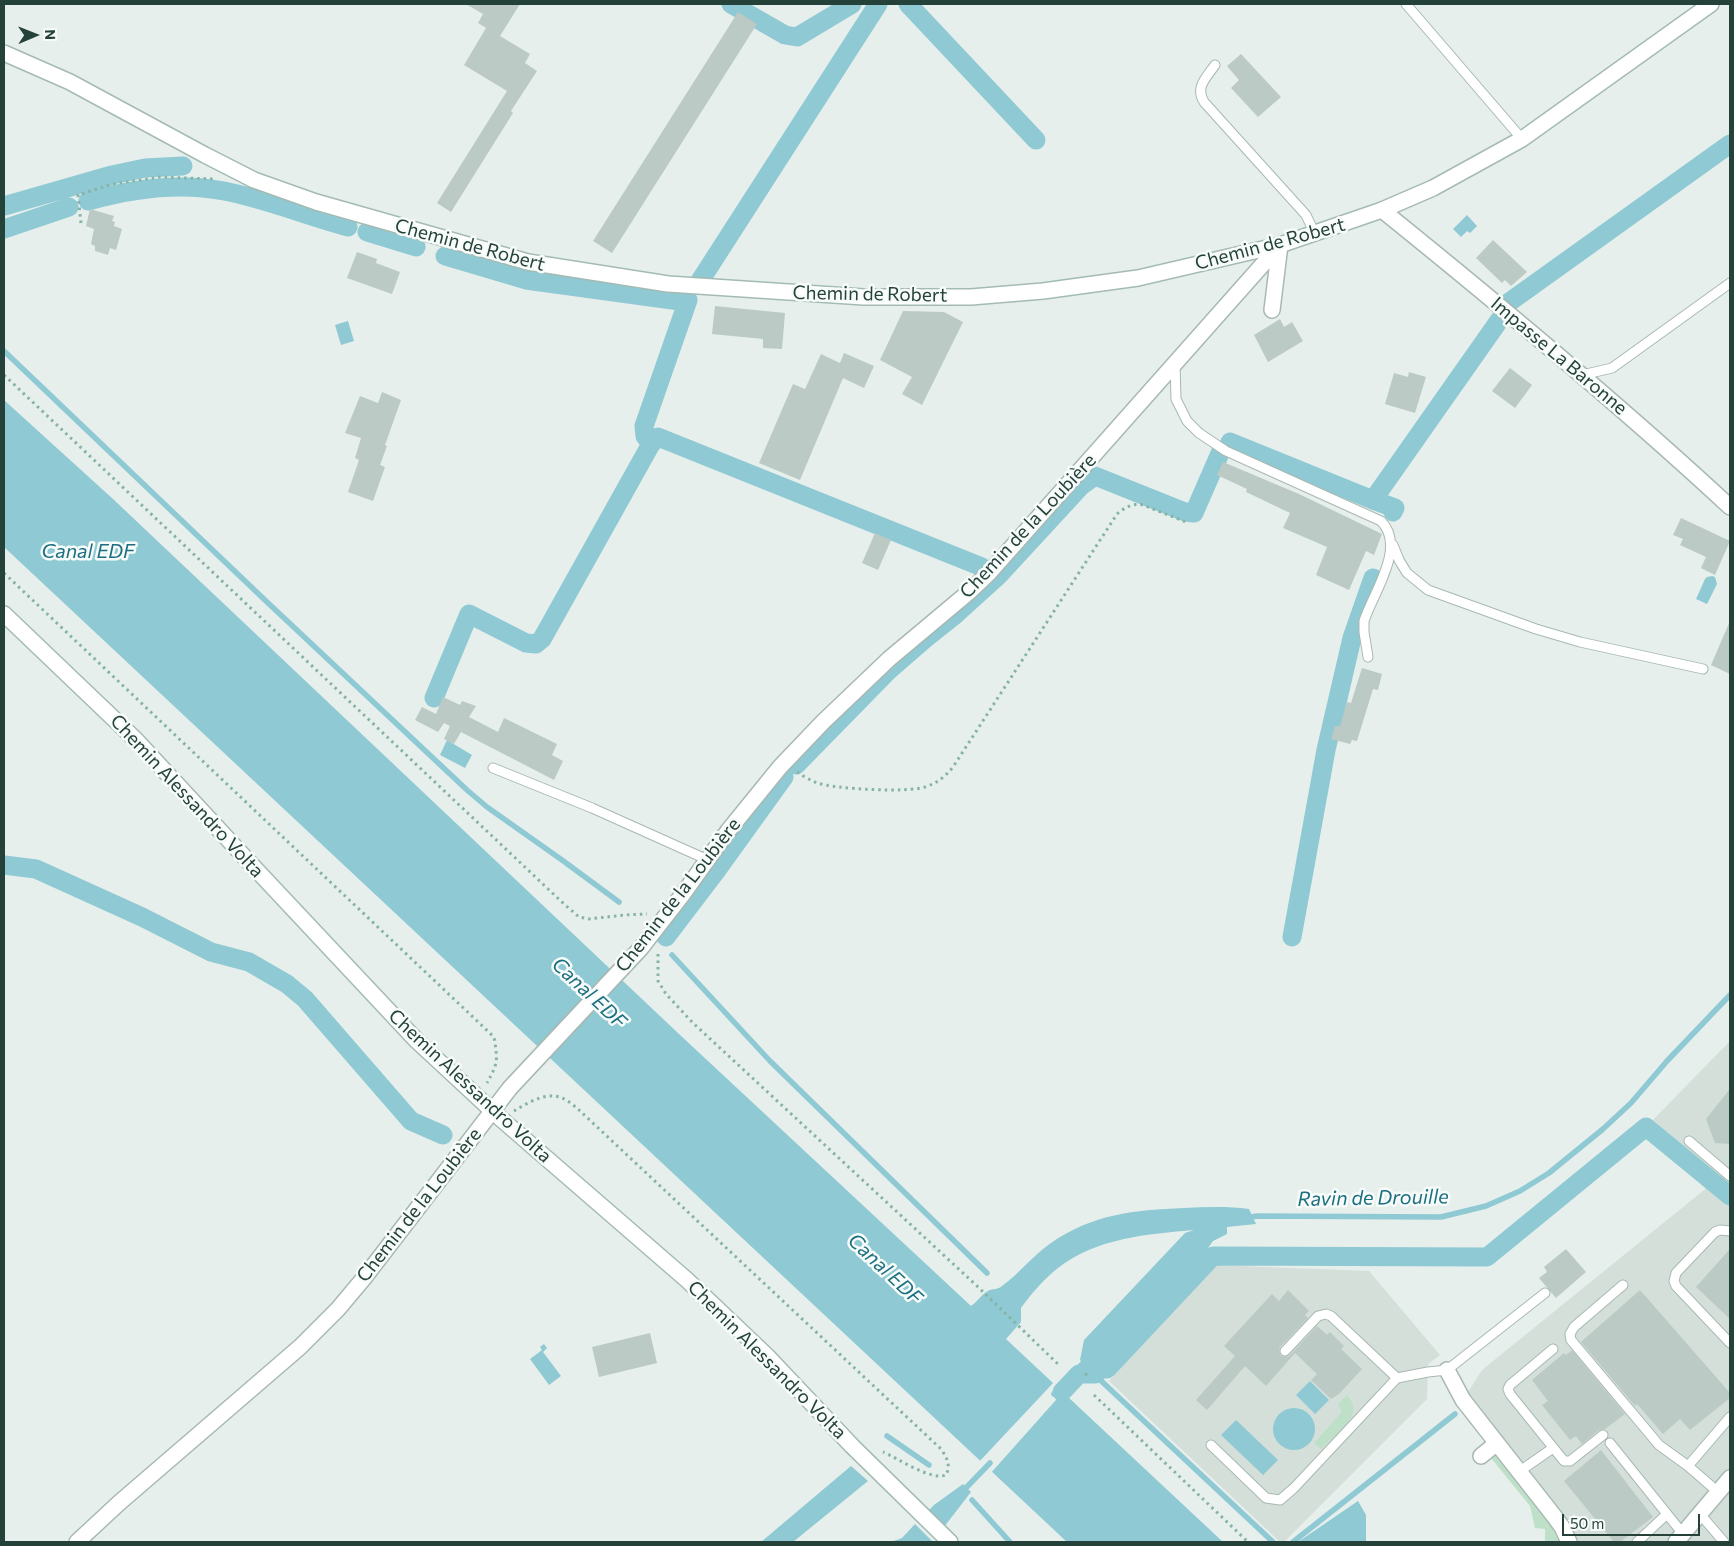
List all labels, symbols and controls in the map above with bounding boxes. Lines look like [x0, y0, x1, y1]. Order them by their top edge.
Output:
north arrow [10, 10, 60, 60]
text: N [42, 29, 59, 40]
street label: Chemin de Robert [1192, 213, 1348, 275]
street label: Chemin de Robert [392, 214, 548, 276]
street label: Chemin de Robert [792, 281, 948, 307]
street label: Impasse La Baronne [1486, 292, 1632, 420]
street label: Chemin de la Loubière [955, 449, 1101, 603]
water label: Canal EDF [41, 539, 135, 563]
street label: Chemin Alessandro Volta [105, 710, 269, 882]
street label: Chemin de la Loubière [611, 813, 745, 977]
water label: Canal EDF [547, 952, 631, 1034]
street label: Chemin Alessandro Volta [384, 1004, 556, 1168]
street label: Chemin de la Loubière [352, 1123, 486, 1287]
water label: Ravin de Drouille [1297, 1185, 1449, 1211]
water label: Canal EDF [843, 1228, 927, 1310]
street label: Chemin Alessandro Volta [683, 1276, 851, 1444]
scale bar [1564, 1504, 1702, 1536]
text: 50 m [1570, 1514, 1604, 1532]

